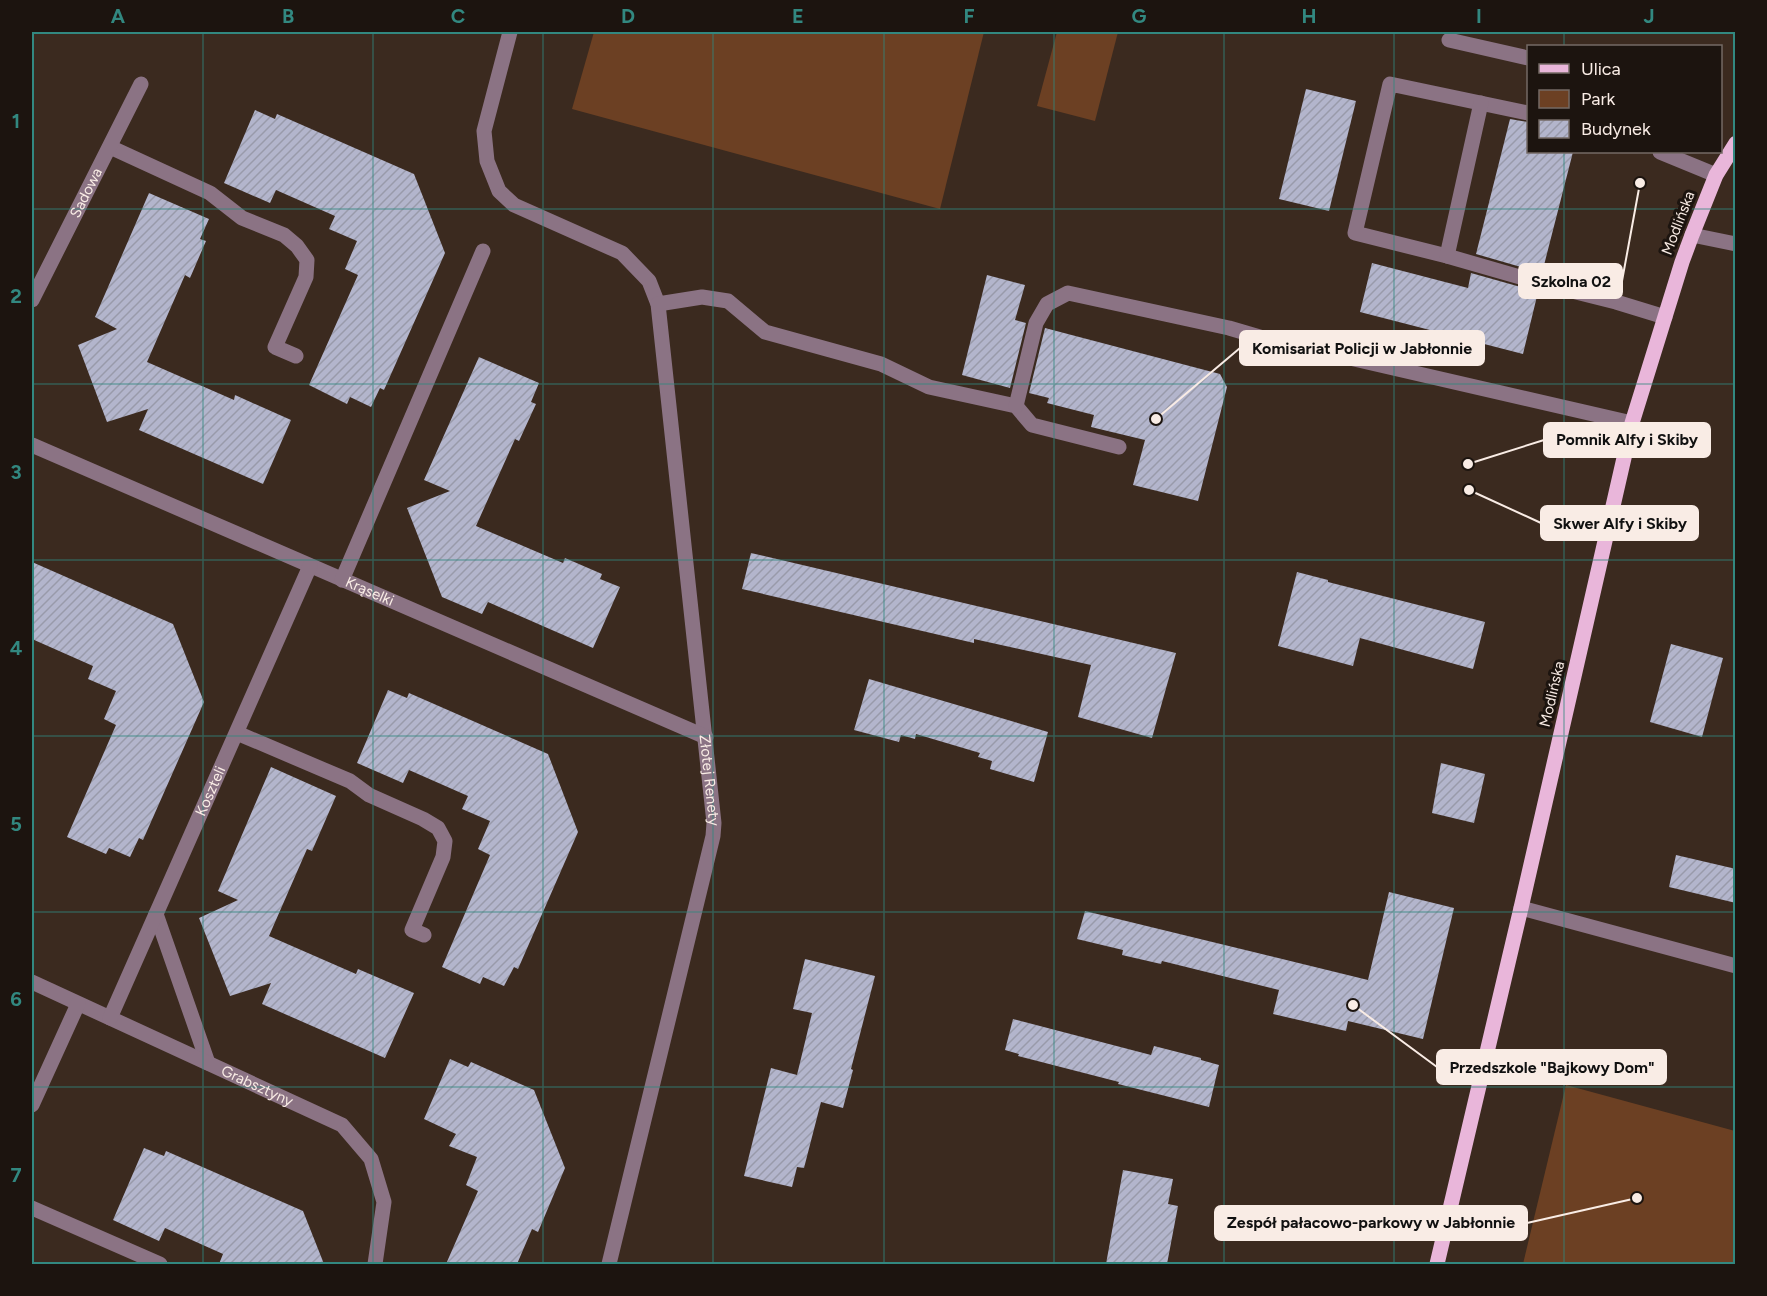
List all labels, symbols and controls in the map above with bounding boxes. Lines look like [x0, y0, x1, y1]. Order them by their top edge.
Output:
text: A [111, 4, 126, 28]
text: B [282, 4, 294, 28]
text: C [451, 4, 465, 28]
text: D [621, 4, 635, 28]
text: E [792, 4, 804, 28]
text: F [963, 4, 975, 28]
text: G [1132, 4, 1147, 28]
text: H [1302, 4, 1317, 28]
text: I [1476, 4, 1482, 28]
text: J [1643, 4, 1655, 28]
legend [1527, 45, 1722, 153]
text: Ulica [1581, 58, 1621, 80]
text: Park [1581, 88, 1616, 110]
text: 1 [12, 109, 20, 133]
text: Budynek [1581, 118, 1651, 140]
street label: Sadowa [66, 165, 106, 221]
street label: Modlińska [1658, 188, 1698, 258]
callout: Szkolna 02 [1519, 264, 1622, 298]
text: Szkolna 02 [1531, 272, 1611, 291]
text: 2 [10, 284, 22, 308]
callout: Komisariat Policji w Jabłonnie [1240, 331, 1484, 365]
text: Komisariat Policji w Jabłonnie [1252, 339, 1472, 358]
callout: Pomnik Alfy i Skiby [1544, 423, 1710, 457]
text: Pomnik Alfy i Skiby [1556, 430, 1699, 449]
text: 3 [10, 460, 22, 484]
callout: Skwer Alfy i Skiby [1541, 506, 1698, 540]
text: Skwer Alfy i Skiby [1553, 514, 1688, 533]
street label: Krąselki [343, 573, 397, 610]
text: 4 [10, 636, 23, 660]
street label: Modlińska [1536, 659, 1568, 729]
street label: Złotej Renety [695, 733, 723, 827]
street label: Koszteli [191, 763, 229, 819]
text: 5 [10, 812, 22, 836]
text: 6 [10, 987, 22, 1011]
callout: Przedszkole "Bajkowy Dom" [1437, 1050, 1666, 1084]
text: Przedszkole "Bajkowy Dom" [1449, 1058, 1655, 1077]
street label: Grabsztyny [218, 1062, 296, 1110]
text: 7 [10, 1163, 22, 1187]
callout: Zespół pałacowo-parkowy w Jabłonnie [1215, 1206, 1527, 1240]
text: Zespół pałacowo-parkowy w Jabłonnie [1227, 1213, 1515, 1232]

